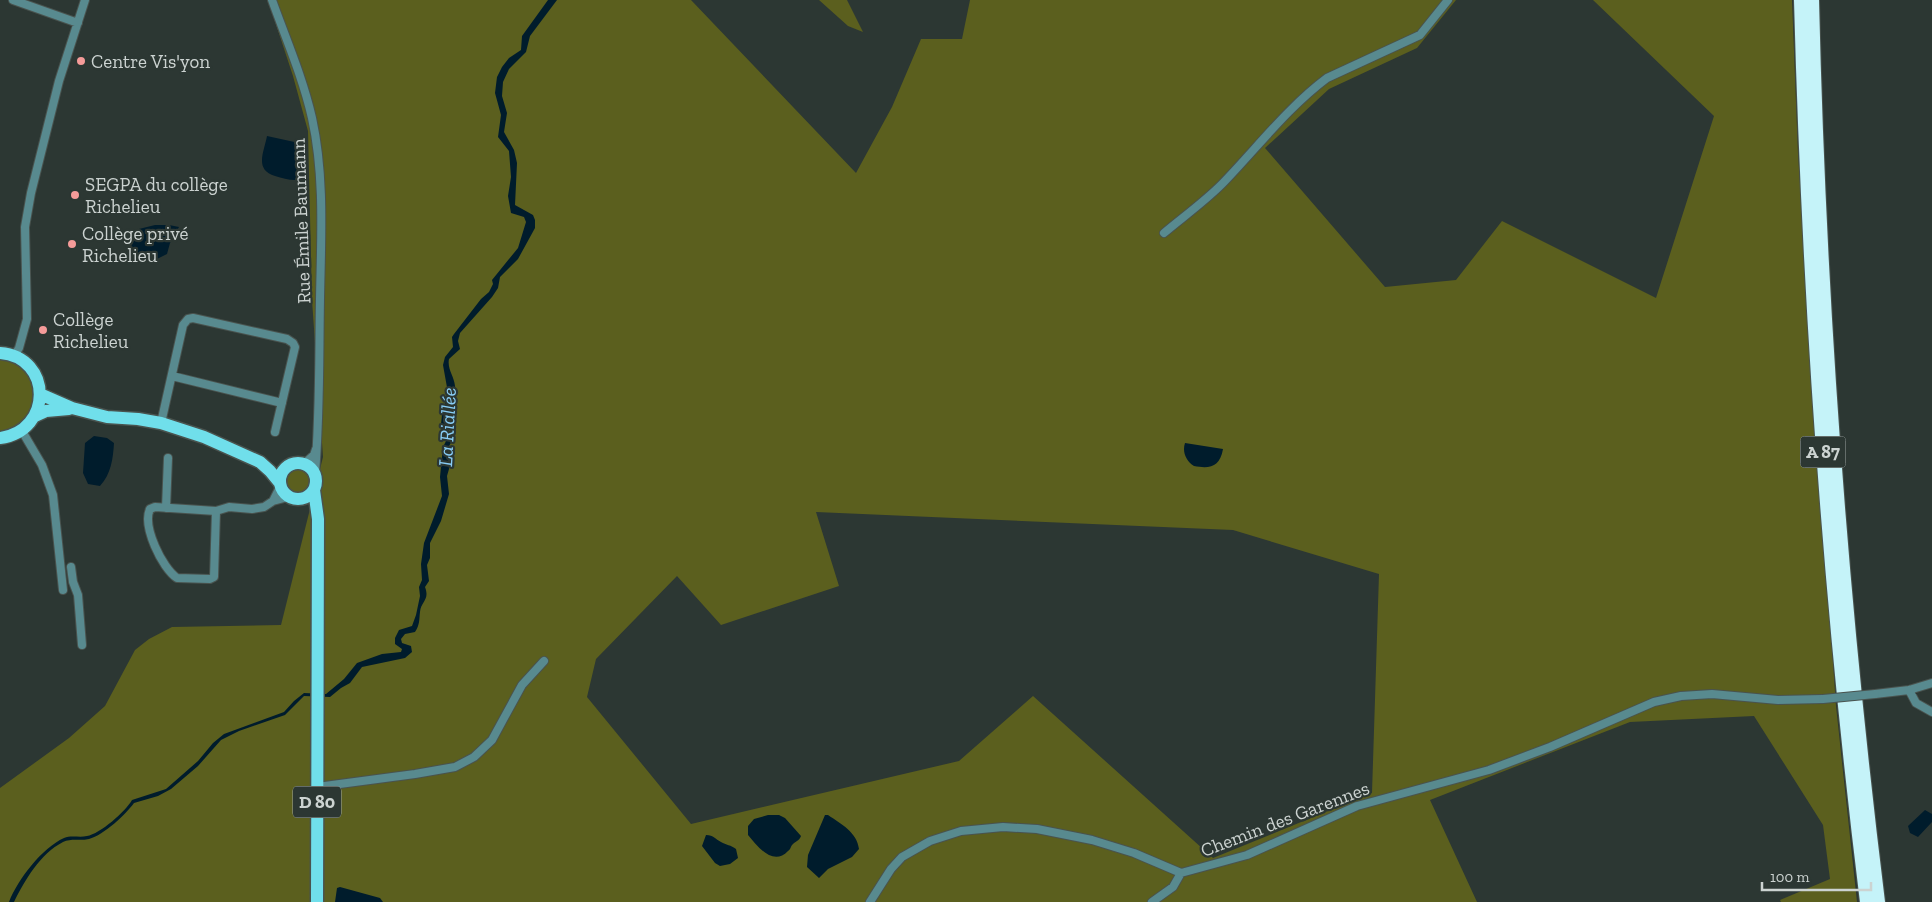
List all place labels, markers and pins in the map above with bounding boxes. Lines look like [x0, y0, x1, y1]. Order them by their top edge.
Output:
place label: Centre Vis'yon [91, 50, 210, 73]
marker: Centre Vis'yon [75, 55, 87, 67]
place label: SEGPA du collège Richelieu [85, 173, 228, 218]
marker: SEGPA du collège Richelieu [69, 189, 81, 201]
place label: Collège privé Richelieu [82, 222, 189, 267]
marker: Collège privé Richelieu [66, 238, 78, 250]
place label: Collège Richelieu [53, 308, 129, 353]
marker: Collège Richelieu [37, 324, 49, 336]

